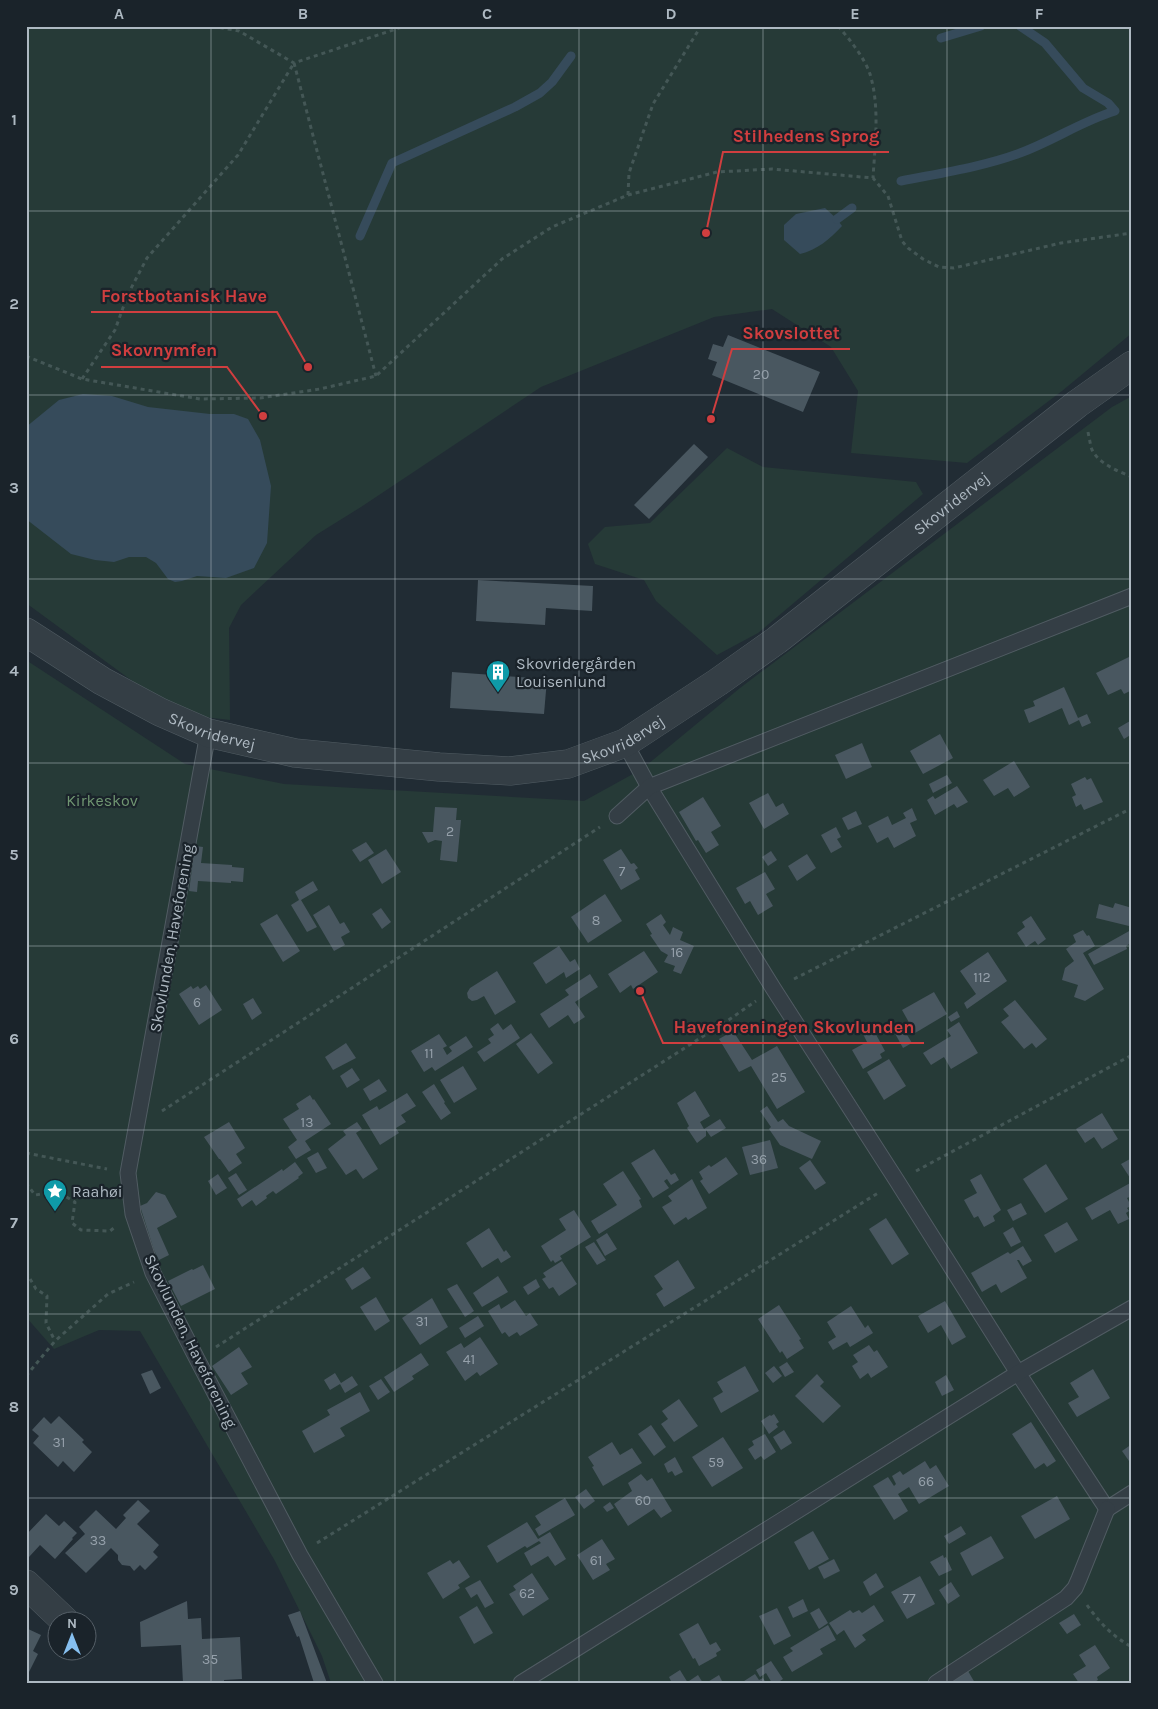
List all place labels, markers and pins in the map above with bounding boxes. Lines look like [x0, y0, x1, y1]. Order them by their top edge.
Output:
callout: Stilhedens Sprog [723, 119, 889, 152]
callout: Forstbotanisk Have [91, 279, 277, 312]
callout: Skovslottet [732, 316, 850, 349]
callout: Skovnymfen [101, 334, 227, 367]
place label: Skovridergården Louisenlund [516, 654, 636, 691]
building icon: Skovridergården Louisenlund [485, 659, 511, 693]
callout: Haveforeningen Skovlunden [663, 1010, 924, 1043]
place icon: Raahøi [42, 1178, 68, 1212]
place label: Raahøi [72, 1182, 123, 1201]

